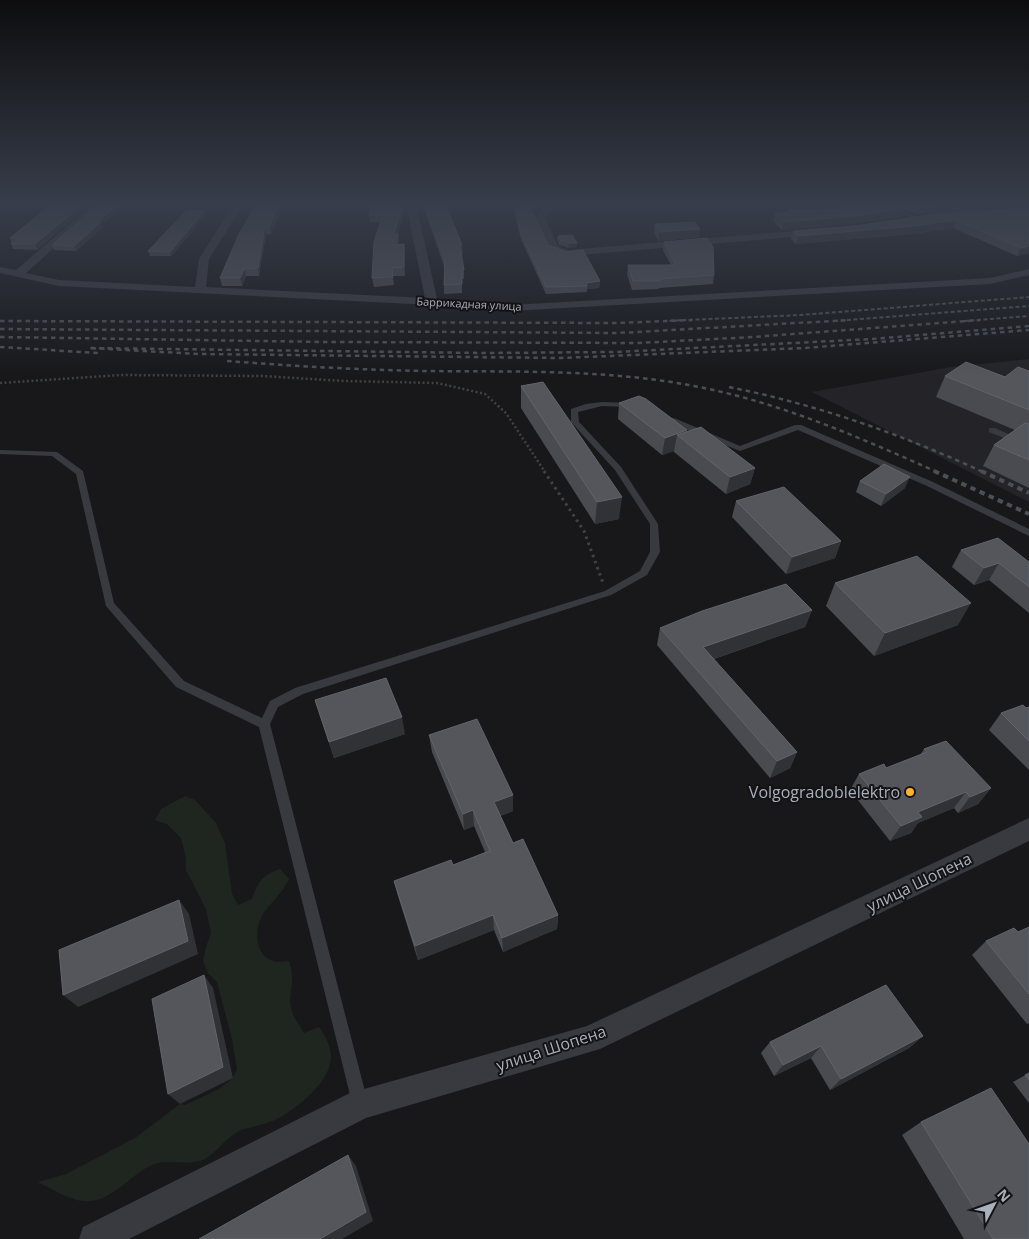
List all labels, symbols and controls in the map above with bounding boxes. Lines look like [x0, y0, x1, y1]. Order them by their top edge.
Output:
street label: Баррикадная улица [416, 293, 522, 314]
place label: Volgogradoblelektro [749, 781, 900, 803]
marker: Volgogradoblelektro [904, 786, 916, 798]
street label: улица Шопена [863, 847, 975, 917]
street label: улица Шопена [493, 1020, 609, 1076]
north arrow [969, 1179, 1019, 1229]
text: N [993, 1185, 1015, 1206]

